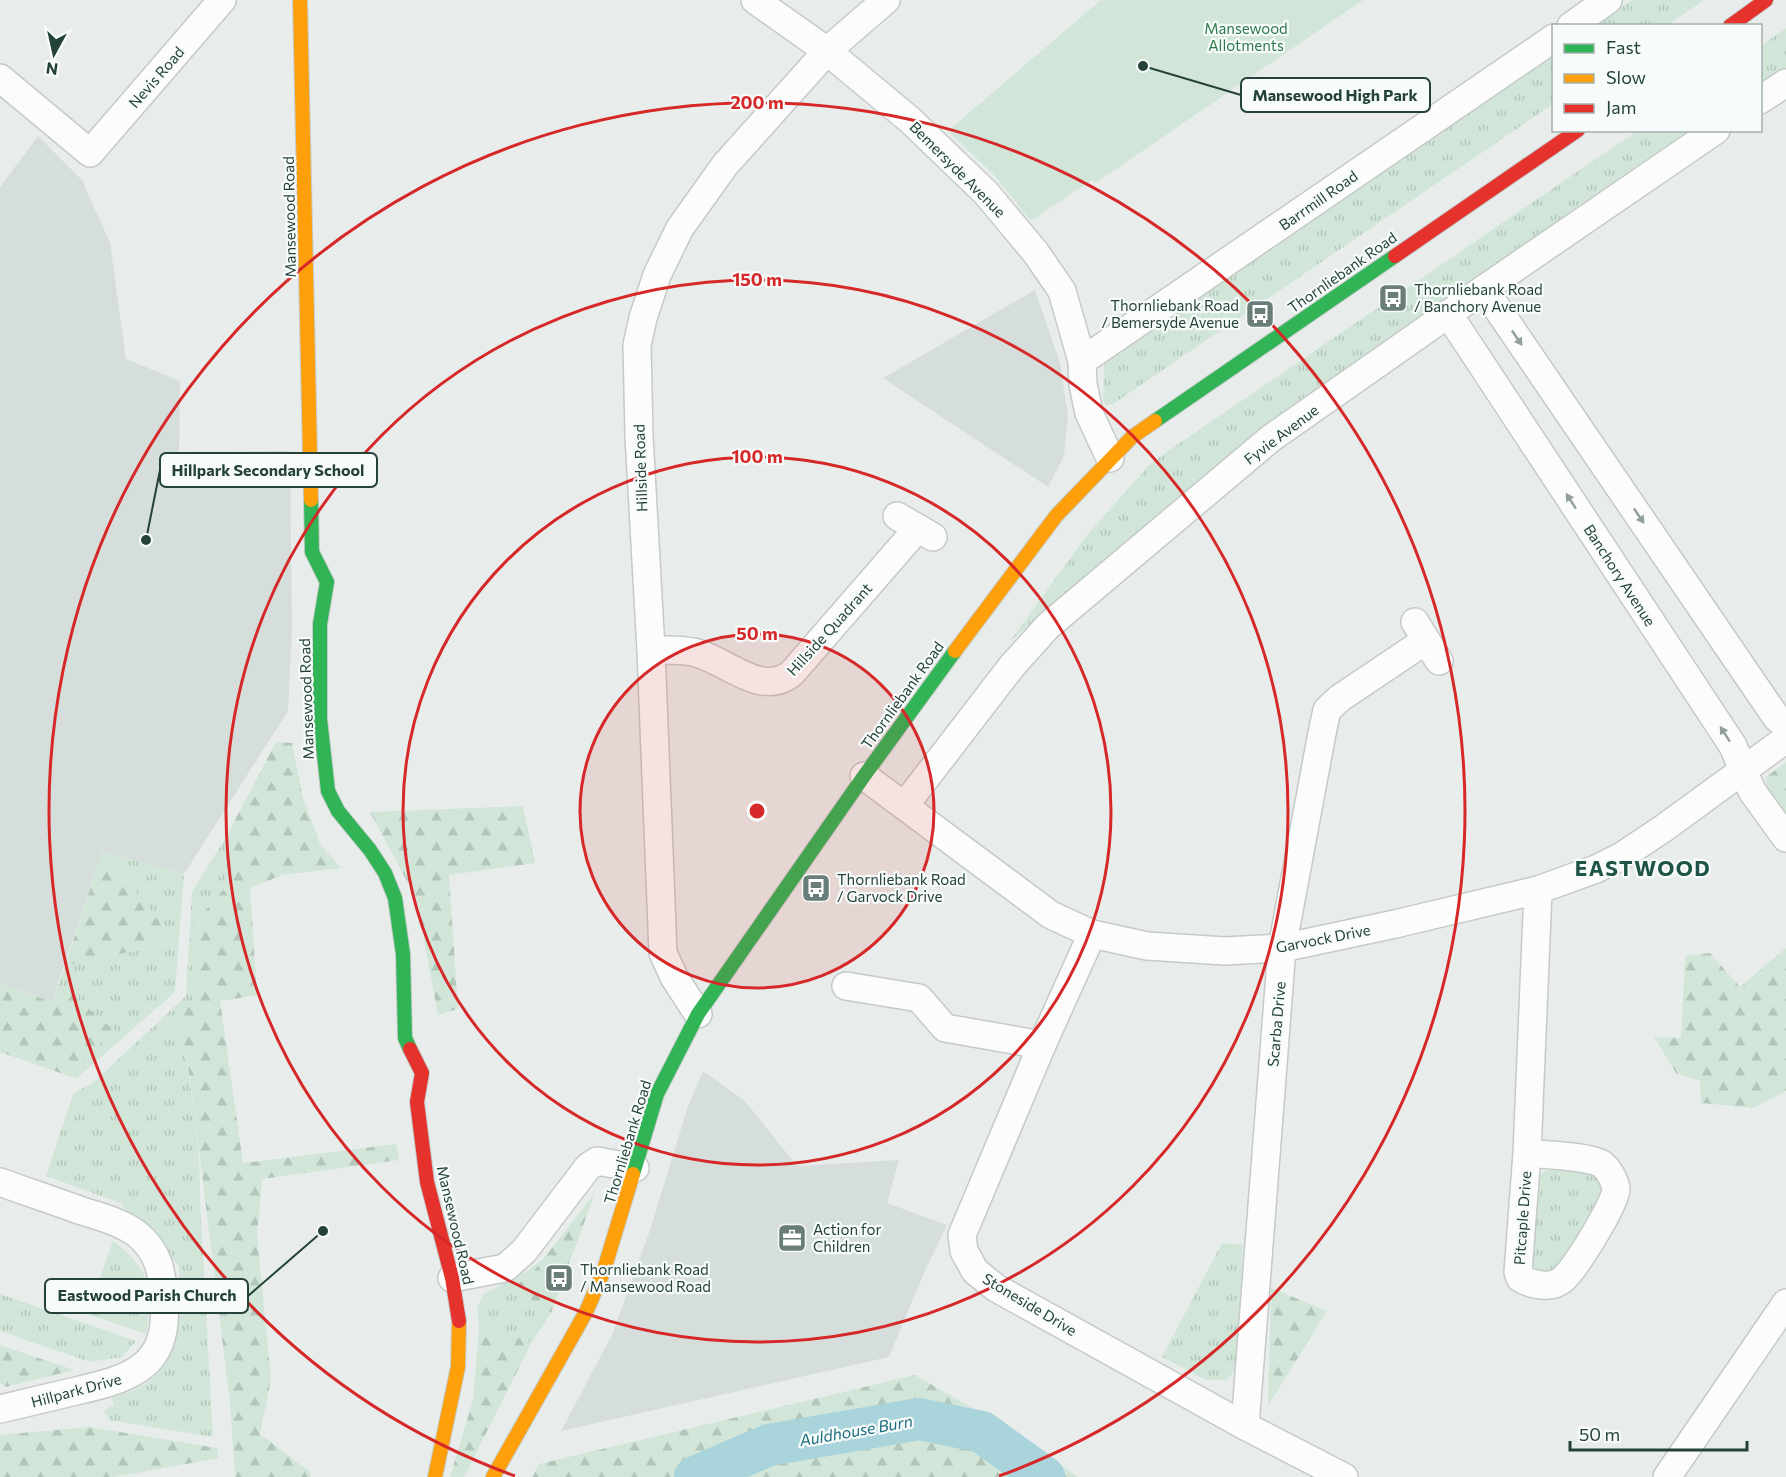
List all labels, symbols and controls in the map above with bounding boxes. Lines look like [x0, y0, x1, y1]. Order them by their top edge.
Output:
park label: Mansewood Allotments [1204, 19, 1288, 54]
north arrow [24, 24, 84, 84]
legend [1552, 24, 1762, 132]
text: Fast [1606, 36, 1641, 58]
street label: Nevis Road [125, 43, 187, 111]
text: N [45, 59, 59, 80]
text: Slow [1606, 66, 1646, 88]
callout: Mansewood High Park [1241, 78, 1430, 112]
text: Mansewood High Park [1252, 85, 1418, 104]
text: 200 m [730, 91, 784, 113]
text: Jam [1606, 96, 1636, 118]
street label: Bemersyde Avenue [906, 117, 1010, 221]
street label: Mansewood Road [279, 156, 299, 278]
street label: Barrmill Road [1275, 166, 1361, 234]
street label: Thornliebank Road [1284, 228, 1400, 316]
text: 150 m [732, 268, 782, 290]
place label: Thornliebank Road / Banchory Avenue [1414, 280, 1543, 315]
bus stop icon: Thornliebank Road / Banchory Avenue [1377, 282, 1409, 314]
place label: Thornliebank Road / Bemersyde Avenue [1101, 296, 1239, 331]
bus stop icon: Thornliebank Road / Bemersyde Avenue [1244, 298, 1276, 330]
one-way arrow [1511, 329, 1523, 345]
street label: Fyvie Avenue [1240, 400, 1322, 468]
street label: Hillside Road [629, 424, 651, 512]
text: 100 m [731, 445, 783, 467]
callout: Hillpark Secondary School [160, 453, 377, 487]
text: Hillpark Secondary School [172, 460, 364, 479]
one-way arrow [1566, 492, 1577, 509]
one-way arrow [1633, 508, 1644, 524]
street label: Banchory Avenue [1580, 521, 1660, 629]
street label: Hillside Quadrant [783, 579, 875, 679]
text: 50 m [736, 622, 778, 644]
street label: Mansewood Road [295, 638, 317, 760]
street label: Thornliebank Road [857, 638, 947, 752]
one-way arrow [1719, 725, 1730, 742]
centre of rings [747, 801, 767, 821]
district label: EASTWOOD [1575, 855, 1711, 880]
place label: Thornliebank Road / Garvock Drive [837, 870, 966, 905]
bus stop icon: Thornliebank Road / Garvock Drive [800, 872, 832, 904]
street label: Garvock Drive [1274, 920, 1372, 956]
street label: Scarba Drive [1263, 980, 1289, 1068]
street label: Thornliebank Road [600, 1078, 654, 1206]
street label: Mansewood Road [434, 1164, 478, 1286]
street label: Pitcaple Drive [1510, 1170, 1534, 1266]
place label: Action for Children [813, 1220, 881, 1255]
office icon: Action for Children [776, 1222, 808, 1254]
place label: Thornliebank Road / Mansewood Road [580, 1260, 711, 1295]
bus stop icon: Thornliebank Road / Mansewood Road [543, 1262, 575, 1294]
street label: Stoneside Drive [980, 1269, 1080, 1339]
callout: Eastwood Parish Church [45, 1279, 248, 1313]
text: Eastwood Parish Church [58, 1285, 236, 1304]
street label: Hillpark Drive [29, 1369, 123, 1411]
water label: Auldhouse Burn [797, 1411, 914, 1449]
scale bar [1570, 1414, 1747, 1452]
text: 50 m [1579, 1423, 1620, 1445]

